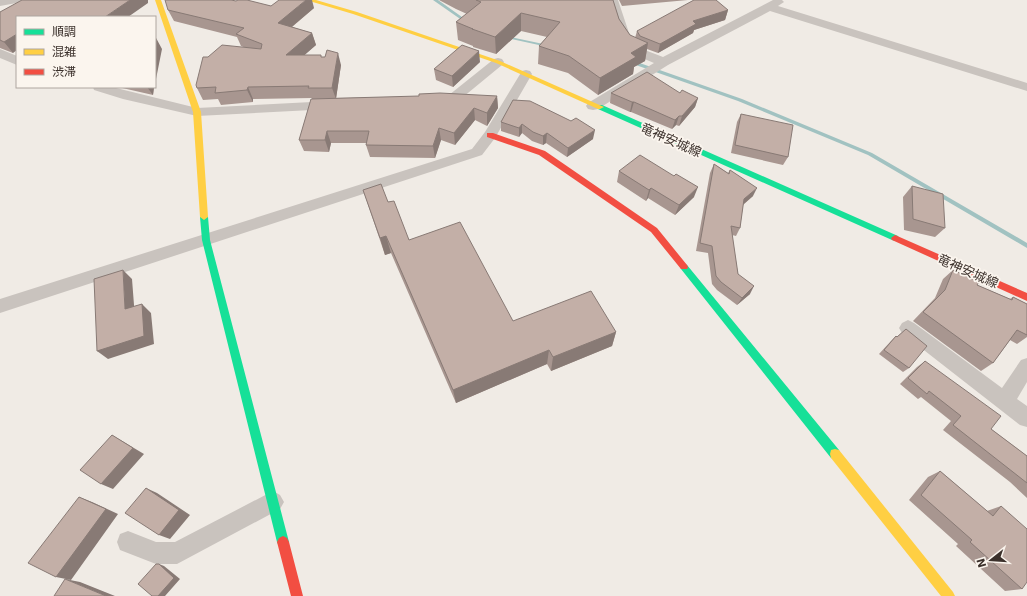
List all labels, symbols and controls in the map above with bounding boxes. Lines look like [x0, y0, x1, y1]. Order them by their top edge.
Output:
legend [16, 16, 156, 88]
text: 順調 [52, 25, 76, 39]
text: 混雑 [52, 45, 76, 59]
text: 渋滞 [52, 65, 76, 79]
street label: 竜神安城線 [638, 120, 704, 160]
street label: 竜神安城線 [935, 251, 1001, 291]
north arrow [971, 540, 1011, 580]
text: N [974, 556, 989, 569]

